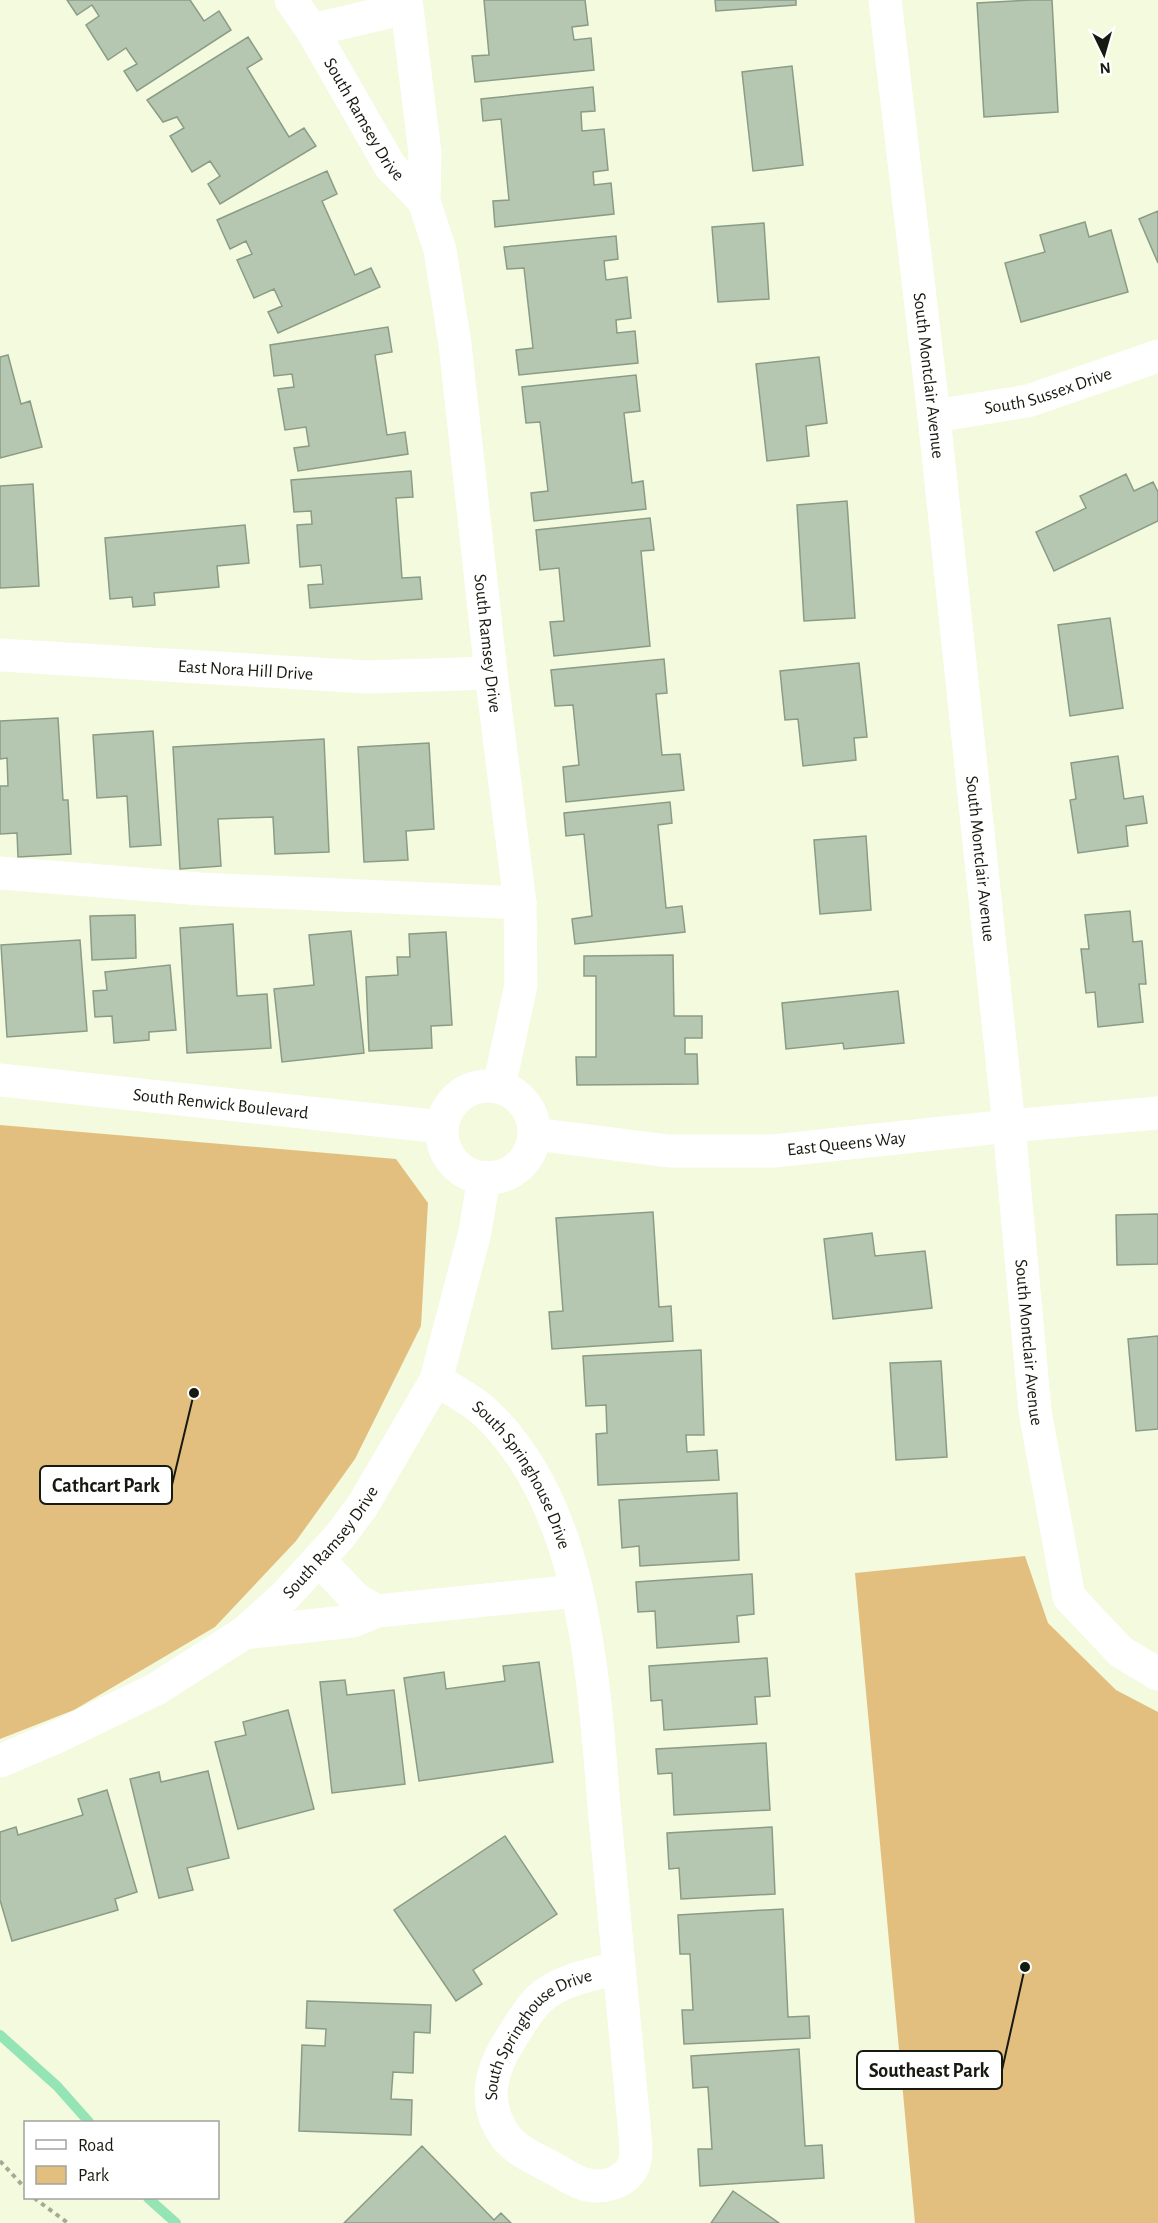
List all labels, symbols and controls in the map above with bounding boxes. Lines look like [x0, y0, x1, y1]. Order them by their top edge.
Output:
north arrow [1074, 24, 1134, 84]
street label: South Ramsey Drive [320, 55, 407, 185]
text: N [1099, 59, 1111, 76]
street label: South Montclair Avenue [910, 292, 946, 459]
street label: South Sussex Drive [983, 365, 1114, 418]
street label: South Ramsey Drive [470, 573, 504, 714]
street label: East Nora Hill Drive [177, 658, 314, 684]
street label: South Montclair Avenue [962, 775, 997, 943]
street label: South Renwick Boulevard [132, 1086, 309, 1123]
street label: East Queens Way [786, 1129, 907, 1159]
street label: South Montclair Avenue [1011, 1258, 1045, 1427]
street label: South Springhouse Drive [469, 1398, 573, 1551]
callout: Cathcart Park [40, 1466, 172, 1504]
text: Cathcart Park [52, 1476, 160, 1496]
street label: South Ramsey Drive [280, 1483, 382, 1602]
street label: South Springhouse Drive [483, 1967, 594, 2101]
callout: Southeast Park [857, 2051, 1002, 2089]
text: Southeast Park [869, 2061, 989, 2081]
legend [24, 2121, 219, 2199]
text: Road [78, 2137, 114, 2155]
text: Park [78, 2167, 110, 2185]

